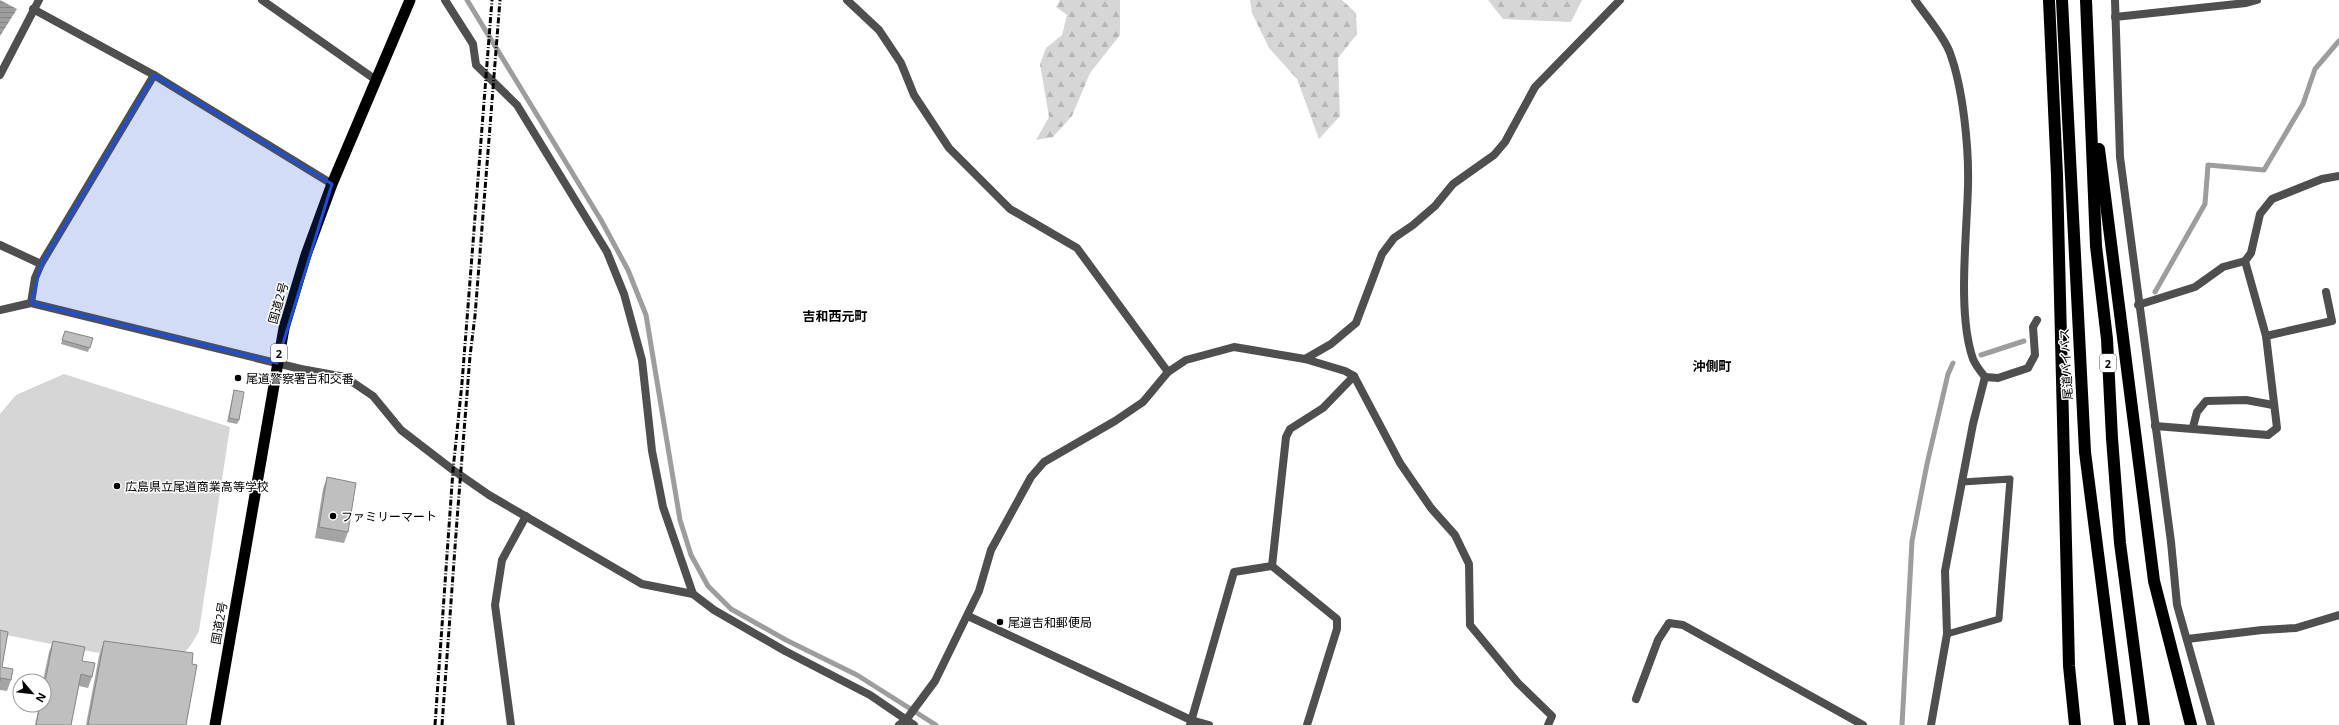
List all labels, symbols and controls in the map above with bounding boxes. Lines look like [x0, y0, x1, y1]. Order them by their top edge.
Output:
street label: 国道2号 [264, 280, 292, 326]
district label: 吉和西元町 [802, 307, 868, 325]
street label: 尾道バイパス [2056, 328, 2076, 400]
road number: 2 [271, 344, 287, 362]
road number: 2 [2100, 354, 2116, 372]
district label: 沖側町 [1692, 357, 1732, 375]
place label: 尾道警察署吉和交番 [246, 370, 354, 387]
marker: 尾道警察署吉和交番 [233, 373, 243, 383]
place label: 広島県立尾道商業高等学校 [125, 478, 269, 495]
marker: 広島県立尾道商業高等学校 [112, 481, 122, 491]
place label: ファミリーマート [341, 508, 437, 525]
marker: ファミリーマート [328, 511, 338, 521]
street label: 国道2号 [207, 600, 231, 646]
place label: 尾道吉和郵便局 [1008, 614, 1092, 631]
marker: 尾道吉和郵便局 [995, 617, 1005, 627]
north arrow [12, 673, 52, 713]
text: N [33, 690, 50, 705]

